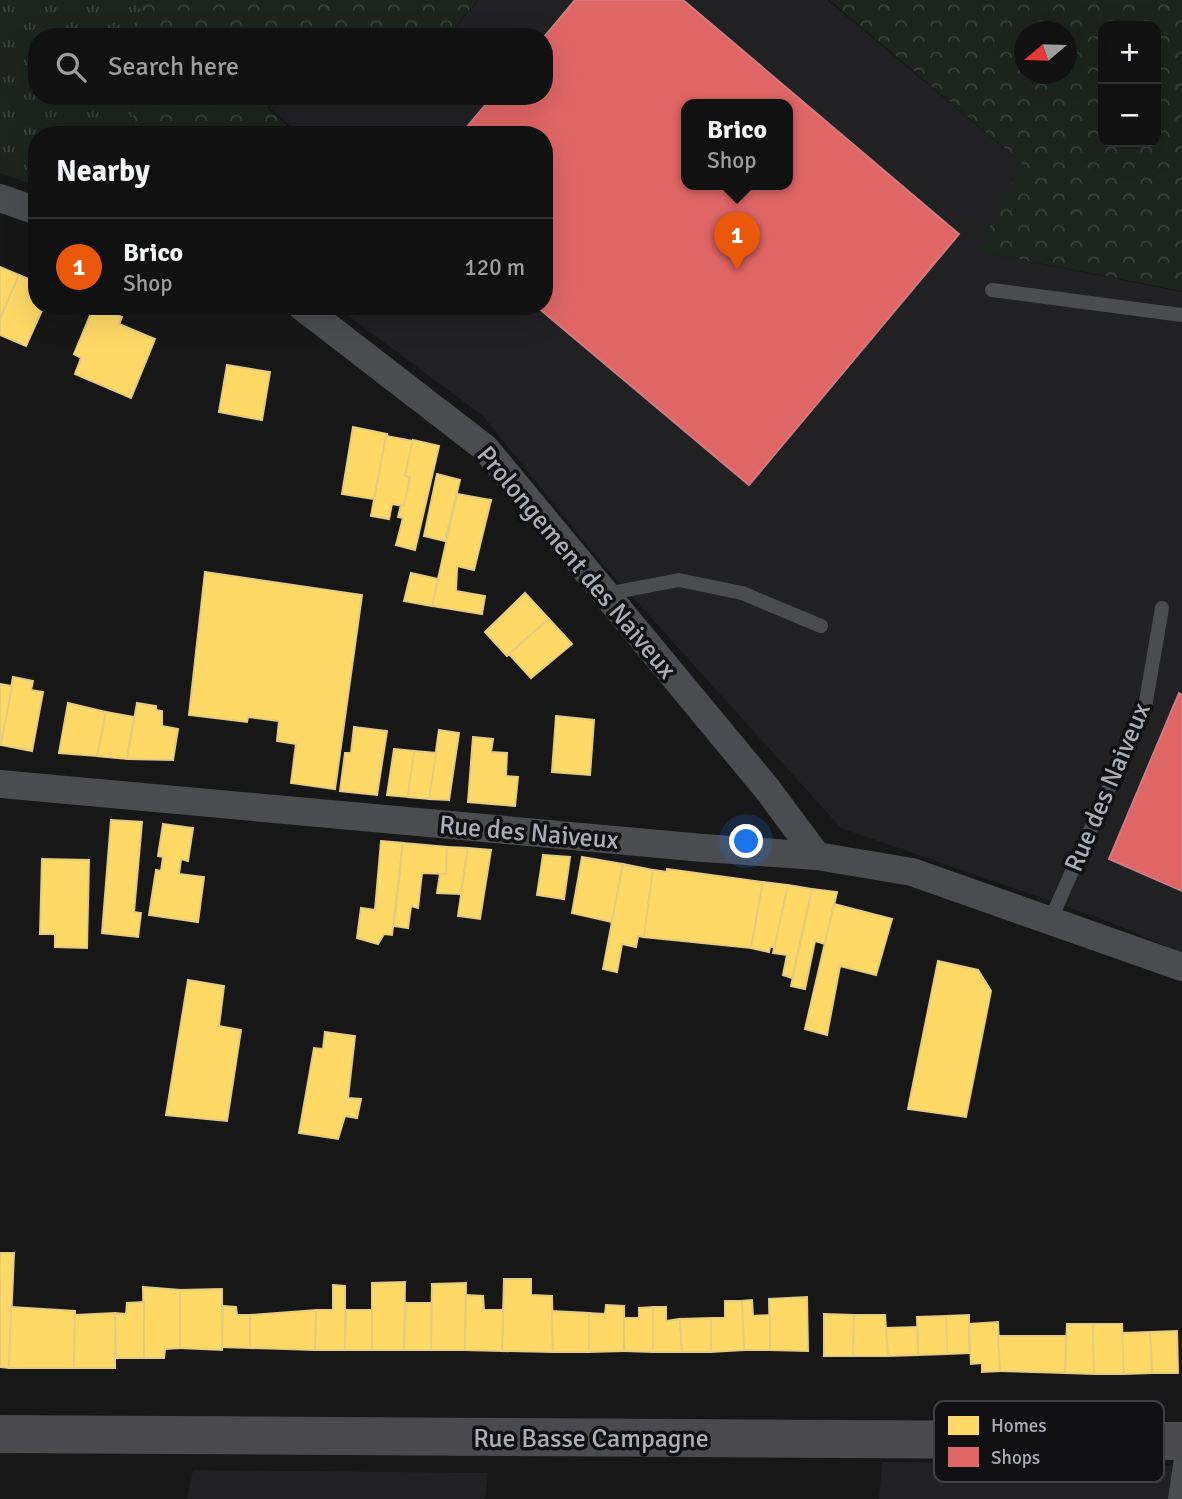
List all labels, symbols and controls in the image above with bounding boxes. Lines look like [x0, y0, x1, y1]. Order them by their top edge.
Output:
north arrow [1014, 21, 1077, 84]
map controls [1098, 21, 1161, 147]
button: + [1098, 21, 1161, 84]
search box [28, 28, 553, 105]
icon: search [52, 48, 90, 86]
text: Search here [108, 51, 239, 83]
button: − [1098, 84, 1161, 147]
popup [681, 99, 793, 190]
text: Brico [707, 114, 767, 146]
text: Shop [707, 146, 756, 175]
text: Nearby [56, 153, 150, 190]
pin: 1 [714, 212, 760, 270]
text: Brico [123, 237, 183, 269]
text: 1 [73, 253, 85, 282]
text: 120 m [464, 253, 525, 282]
text: Shop [123, 269, 172, 298]
street label: Prolongement des Naiveux [470, 440, 683, 685]
street label: Rue des Naiveux [1058, 698, 1158, 877]
street label: Rue des Naiveux [438, 809, 620, 857]
your location [729, 824, 763, 858]
legend [934, 1401, 1164, 1482]
text: Homes [991, 1414, 1047, 1438]
street label: Rue Basse Campagne [473, 1423, 709, 1455]
text: Shops [991, 1446, 1040, 1470]

